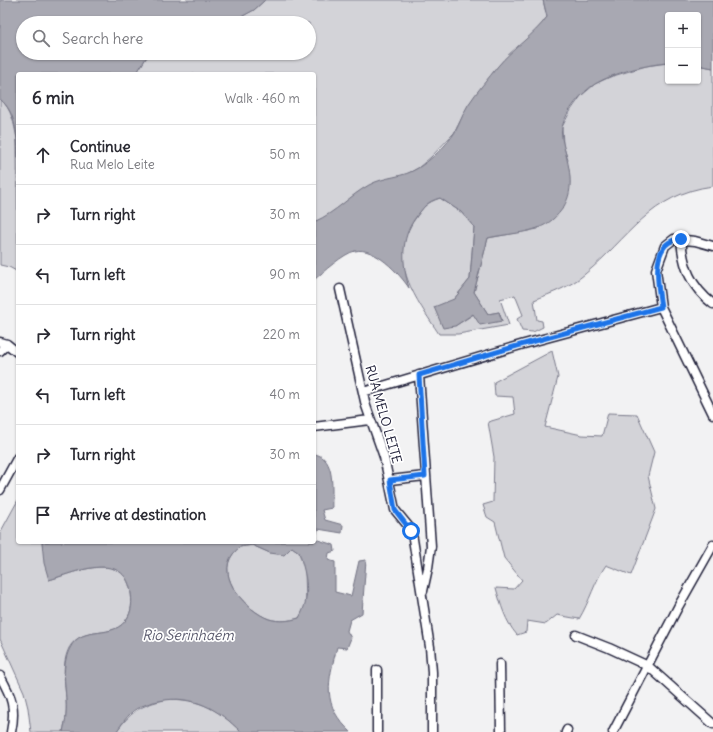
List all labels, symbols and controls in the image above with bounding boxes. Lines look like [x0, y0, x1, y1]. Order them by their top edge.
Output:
map controls [665, 12, 701, 84]
button: + [665, 12, 701, 48]
search box [16, 16, 316, 60]
icon: search [30, 27, 52, 49]
text: Search here [62, 29, 143, 48]
button: − [665, 48, 701, 84]
text: 6 min [32, 87, 74, 109]
text: Walk · 460 m [225, 90, 300, 107]
text: Continue [70, 137, 131, 156]
icon: ahead [32, 144, 54, 166]
text: 50 m [269, 146, 300, 163]
text: Rua Melo Leite [70, 156, 155, 173]
icon: right [32, 204, 54, 226]
text: Turn right [70, 205, 135, 224]
text: 30 m [270, 206, 300, 223]
route end [672, 230, 690, 248]
icon: left [32, 264, 54, 286]
text: Turn left [70, 265, 125, 284]
text: 90 m [269, 266, 300, 283]
icon: right [32, 324, 54, 346]
text: Turn right [70, 325, 135, 344]
text: 220 m [263, 326, 300, 343]
street label: RUA MELO LEITE [361, 363, 406, 466]
icon: left [32, 384, 54, 406]
text: Turn left [70, 385, 125, 404]
text: 40 m [269, 386, 300, 403]
icon: right [32, 444, 54, 466]
text: Turn right [70, 445, 135, 464]
text: 30 m [270, 446, 300, 463]
icon: arrive [32, 504, 54, 526]
text: Arrive at destination [70, 505, 206, 524]
route start [402, 522, 420, 540]
water label: Rio Serinhaém [142, 626, 234, 644]

